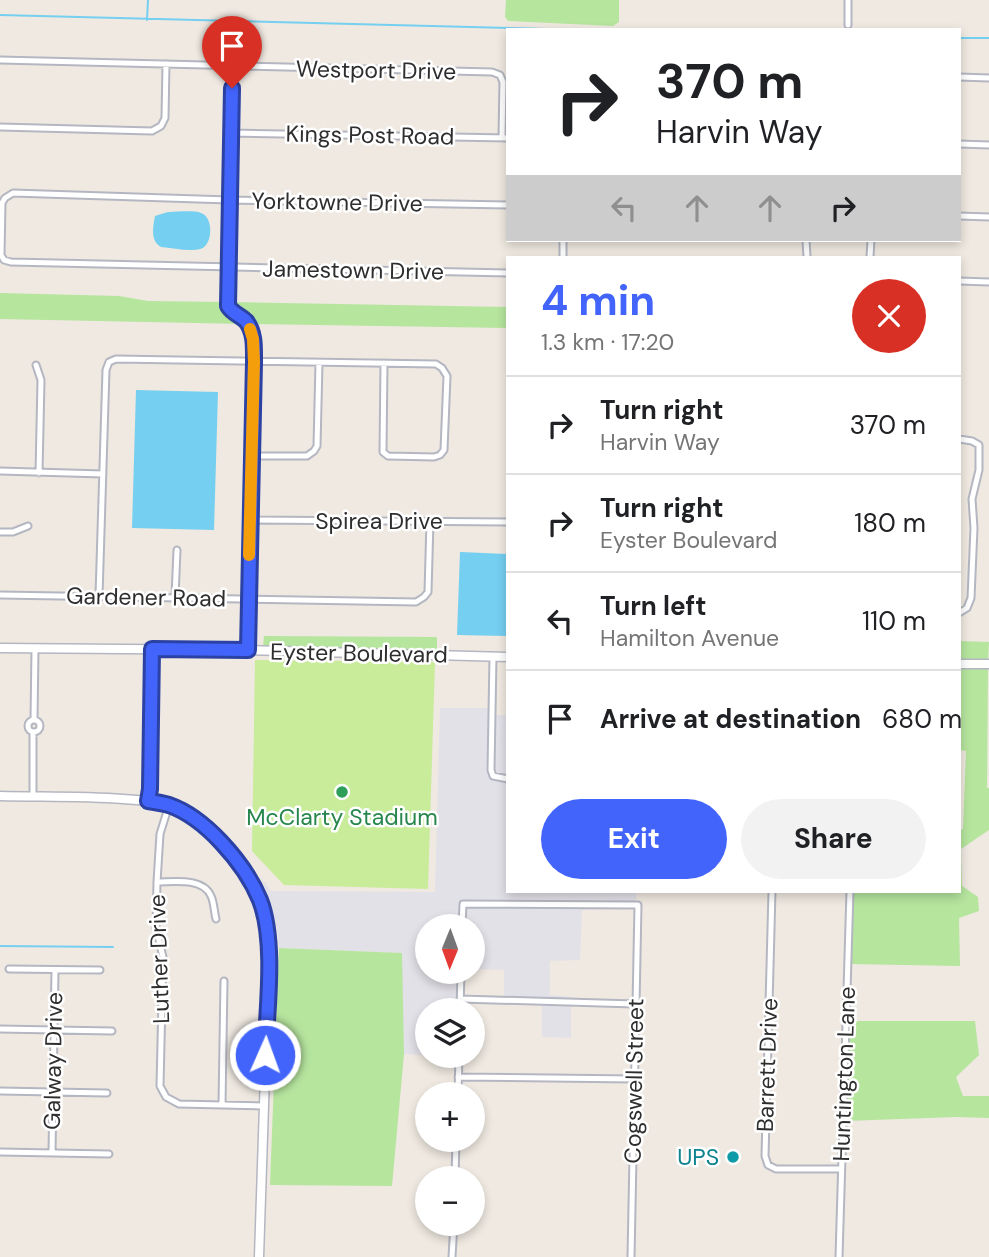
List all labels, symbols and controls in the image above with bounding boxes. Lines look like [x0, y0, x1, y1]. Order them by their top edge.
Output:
pin [202, 16, 262, 88]
icon: arrive [213, 27, 251, 65]
text: 370 m [656, 49, 803, 113]
street label: Westport Drive [296, 54, 456, 86]
icon: right [541, 56, 632, 147]
text: Harvin Way [656, 111, 823, 153]
street label: Kings Post Road [285, 119, 455, 151]
street label: Yorktowne Drive [251, 186, 423, 218]
icon: left [605, 189, 643, 227]
icon: ahead [678, 189, 716, 227]
icon: ahead [751, 189, 789, 227]
icon: right [824, 189, 862, 227]
street label: Jamestown Drive [262, 253, 444, 287]
text: 4 min [541, 273, 655, 328]
button: close [852, 279, 926, 353]
text: 1.3 km · 17:20 [541, 327, 674, 357]
text: Turn right [600, 393, 724, 427]
icon: right [541, 406, 579, 444]
text: 370 m [850, 408, 926, 442]
text: Harvin Way [600, 427, 720, 457]
text: Turn right [600, 491, 724, 525]
icon: right [541, 504, 579, 542]
street label: Spirea Drive [315, 506, 443, 536]
text: 180 m [854, 506, 926, 540]
text: Eyster Boulevard [600, 525, 778, 555]
street label: Gardener Road [66, 581, 226, 613]
text: Turn left [600, 589, 707, 623]
icon: left [541, 602, 579, 640]
text: 110 m [862, 604, 926, 638]
text: Hamilton Avenue [600, 623, 779, 653]
street label: Eyster Boulevard [270, 636, 448, 670]
icon: arrive [541, 700, 579, 738]
text: Arrive at destination [600, 702, 861, 736]
text: 680 m [882, 702, 962, 736]
marker: McClarty Stadium [334, 784, 350, 800]
button: Exit [541, 799, 727, 879]
button: Share [741, 799, 926, 879]
place label: McClarty Stadium [246, 802, 438, 832]
street label: Luther Drive [142, 894, 176, 1024]
north arrow [415, 914, 485, 984]
map controls [415, 914, 485, 1236]
street label: Huntington Lane [826, 986, 862, 1162]
street label: Galway Drive [37, 992, 69, 1130]
street label: Barrett Drive [750, 997, 784, 1133]
button: layers [415, 998, 485, 1068]
street label: Cogswell Street [618, 998, 650, 1164]
position arrow [228, 1018, 302, 1092]
button: + [415, 1082, 485, 1152]
place label: UPS [677, 1142, 719, 1172]
marker: UPS [725, 1149, 741, 1165]
button: − [415, 1166, 485, 1236]

